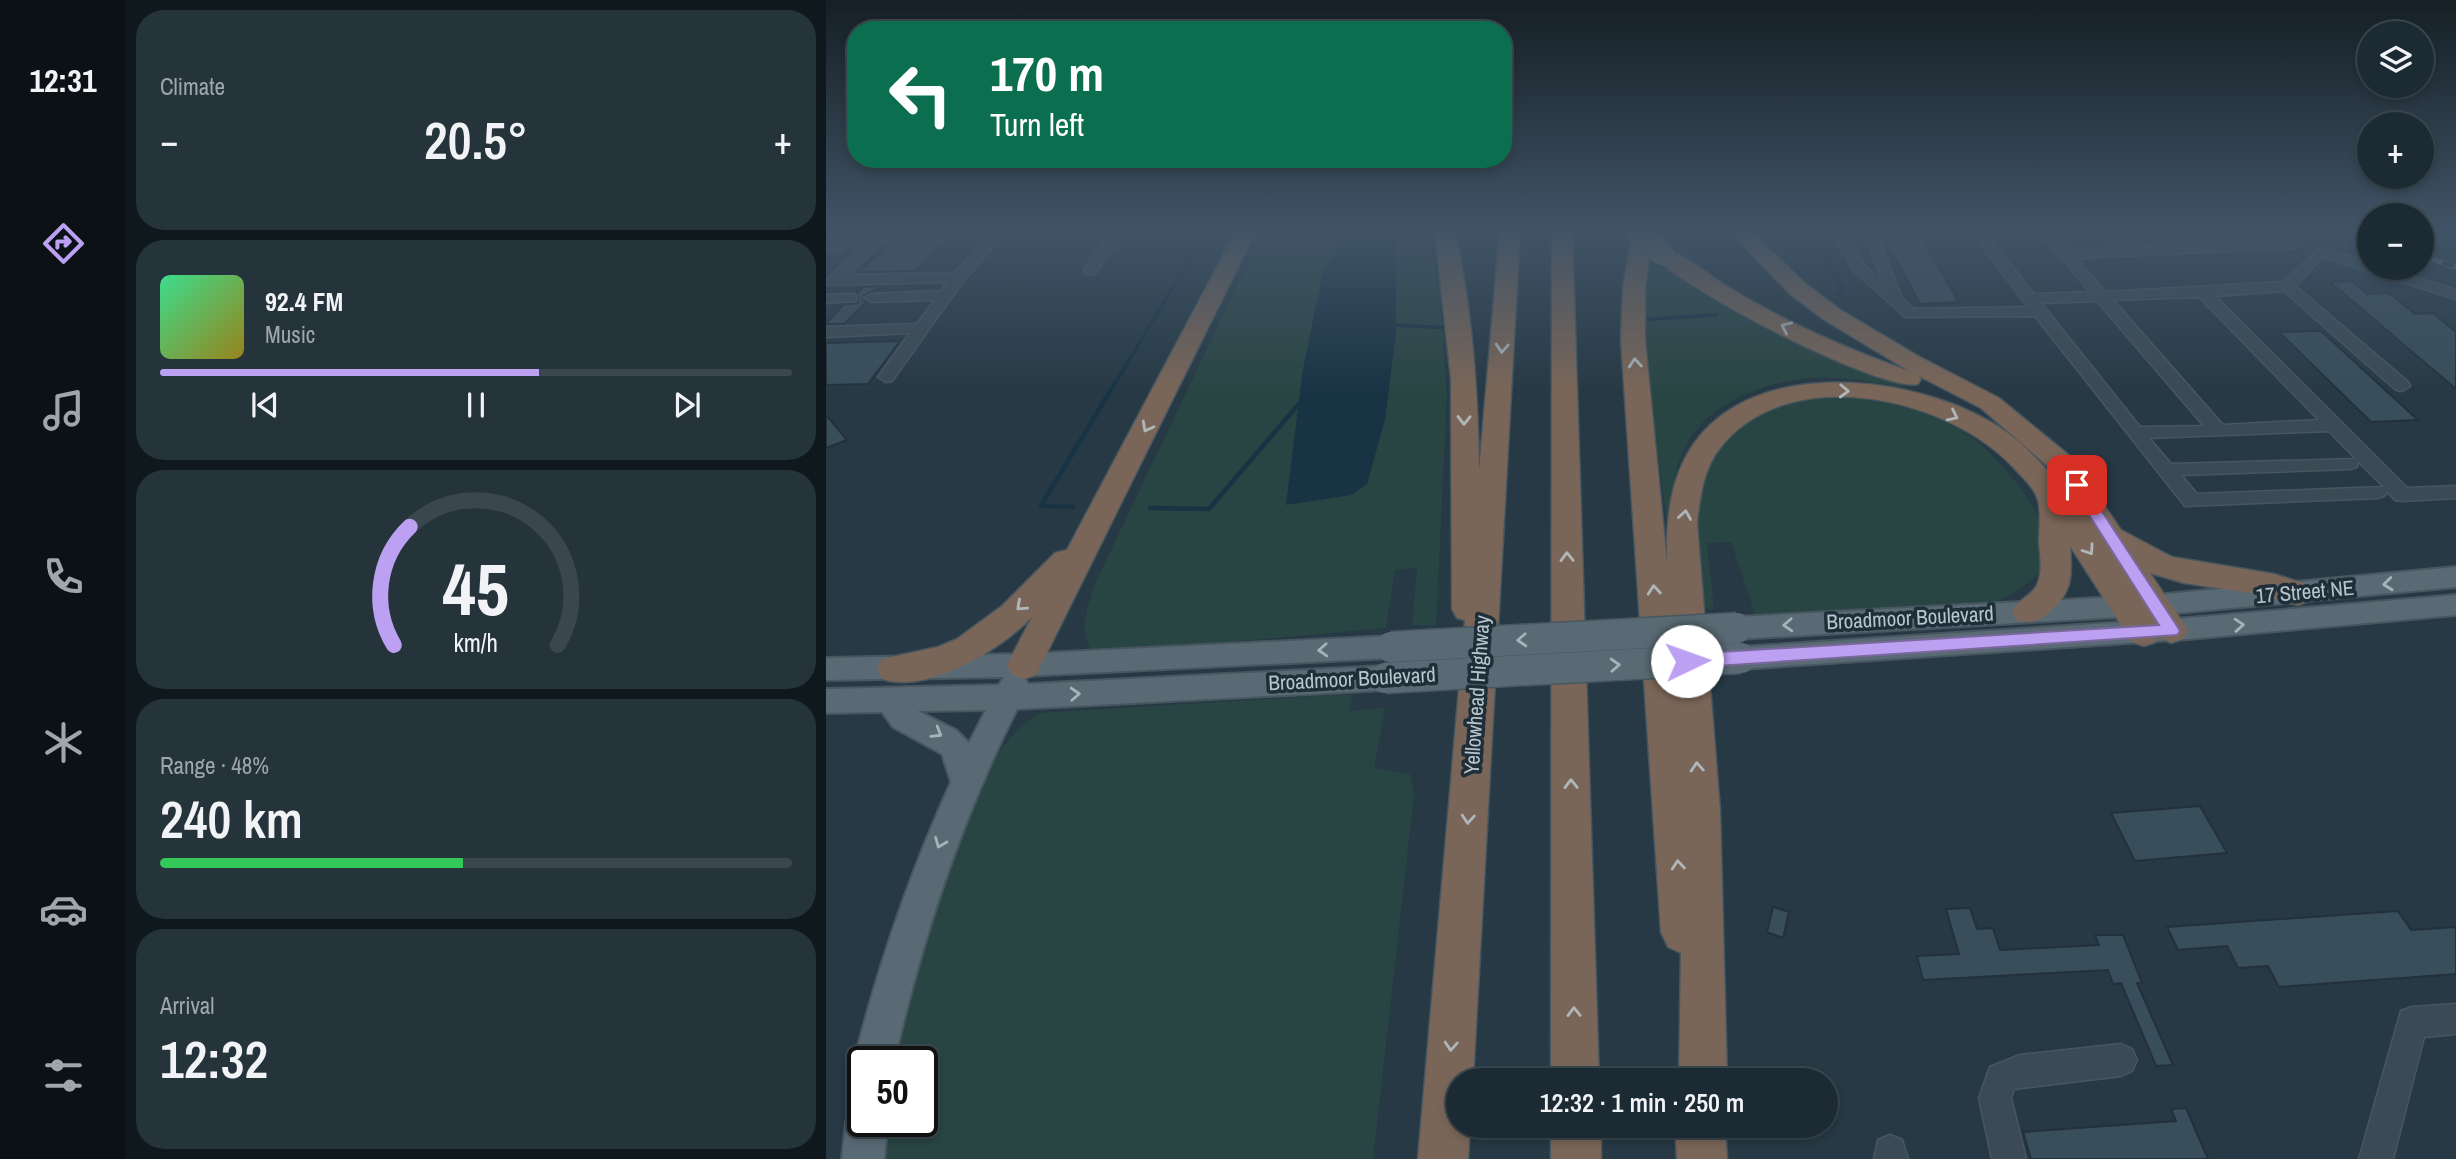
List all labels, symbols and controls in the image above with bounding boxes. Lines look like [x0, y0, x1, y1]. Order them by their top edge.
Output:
map controls [2357, 21, 2434, 280]
button: layers [2357, 21, 2434, 98]
text: 170 m [990, 40, 1104, 106]
icon: left [875, 49, 966, 140]
text: 12:31 [29, 59, 97, 102]
text: Climate [160, 71, 225, 102]
text: Turn left [990, 103, 1084, 146]
text: 20.5° [424, 105, 528, 175]
button: + [2357, 112, 2434, 189]
text: − [160, 115, 178, 166]
text: + [774, 115, 792, 166]
button: − [2357, 203, 2434, 280]
icon: directions [39, 219, 88, 268]
text: 92.4 FM [265, 284, 343, 319]
text: Music [265, 319, 315, 350]
one-way arrow [1781, 322, 1793, 336]
one-way arrow [1494, 342, 1509, 353]
one-way arrow [1628, 357, 1643, 368]
one-way arrow [1838, 383, 1849, 398]
icon: music [39, 386, 88, 435]
icon: previous [246, 386, 284, 424]
icon: pause [457, 386, 495, 424]
icon: next [668, 386, 706, 424]
one-way arrow [1946, 407, 1958, 421]
one-way arrow [1457, 415, 1472, 426]
one-way arrow [1141, 420, 1155, 432]
pin [2047, 455, 2107, 515]
icon: arrive [2058, 466, 2096, 504]
one-way arrow [1677, 509, 1692, 521]
text: 45 [443, 541, 509, 639]
one-way arrow [2081, 542, 2093, 555]
one-way arrow [1559, 551, 1575, 561]
icon: phone [39, 552, 88, 601]
street label: 17 Street NE [2255, 573, 2355, 610]
one-way arrow [2382, 576, 2393, 591]
one-way arrow [1647, 584, 1662, 595]
one-way arrow [1017, 598, 1030, 610]
street label: Broadmoor Boulevard [1826, 599, 1994, 636]
street label: Yellowhead Highway [1456, 614, 1497, 776]
one-way arrow [1783, 617, 1794, 632]
one-way arrow [2234, 618, 2245, 633]
position arrow [1650, 624, 1724, 698]
text: km/h [454, 626, 498, 660]
one-way arrow [1516, 632, 1527, 647]
one-way arrow [1317, 643, 1328, 658]
one-way arrow [1610, 658, 1621, 673]
street label: Broadmoor Boulevard [1268, 660, 1436, 697]
one-way arrow [1070, 687, 1081, 702]
icon: climate [39, 718, 88, 767]
one-way arrow [929, 725, 942, 738]
text: Range · 48% [160, 750, 269, 781]
one-way arrow [1690, 761, 1705, 772]
one-way arrow [1563, 778, 1579, 789]
text: 240 km [160, 784, 303, 854]
one-way arrow [1460, 814, 1475, 825]
one-way arrow [934, 836, 948, 848]
one-way arrow [1671, 859, 1686, 870]
icon: car [39, 885, 88, 934]
text: Arrival [160, 990, 215, 1021]
one-way arrow [1566, 1006, 1582, 1016]
text: 12:32 [160, 1024, 268, 1094]
one-way arrow [1444, 1041, 1459, 1052]
speed limit sign: 50 [847, 1046, 938, 1137]
icon: filters [39, 1051, 88, 1100]
text: 12:32 · 1 min · 250 m [1540, 1085, 1744, 1120]

